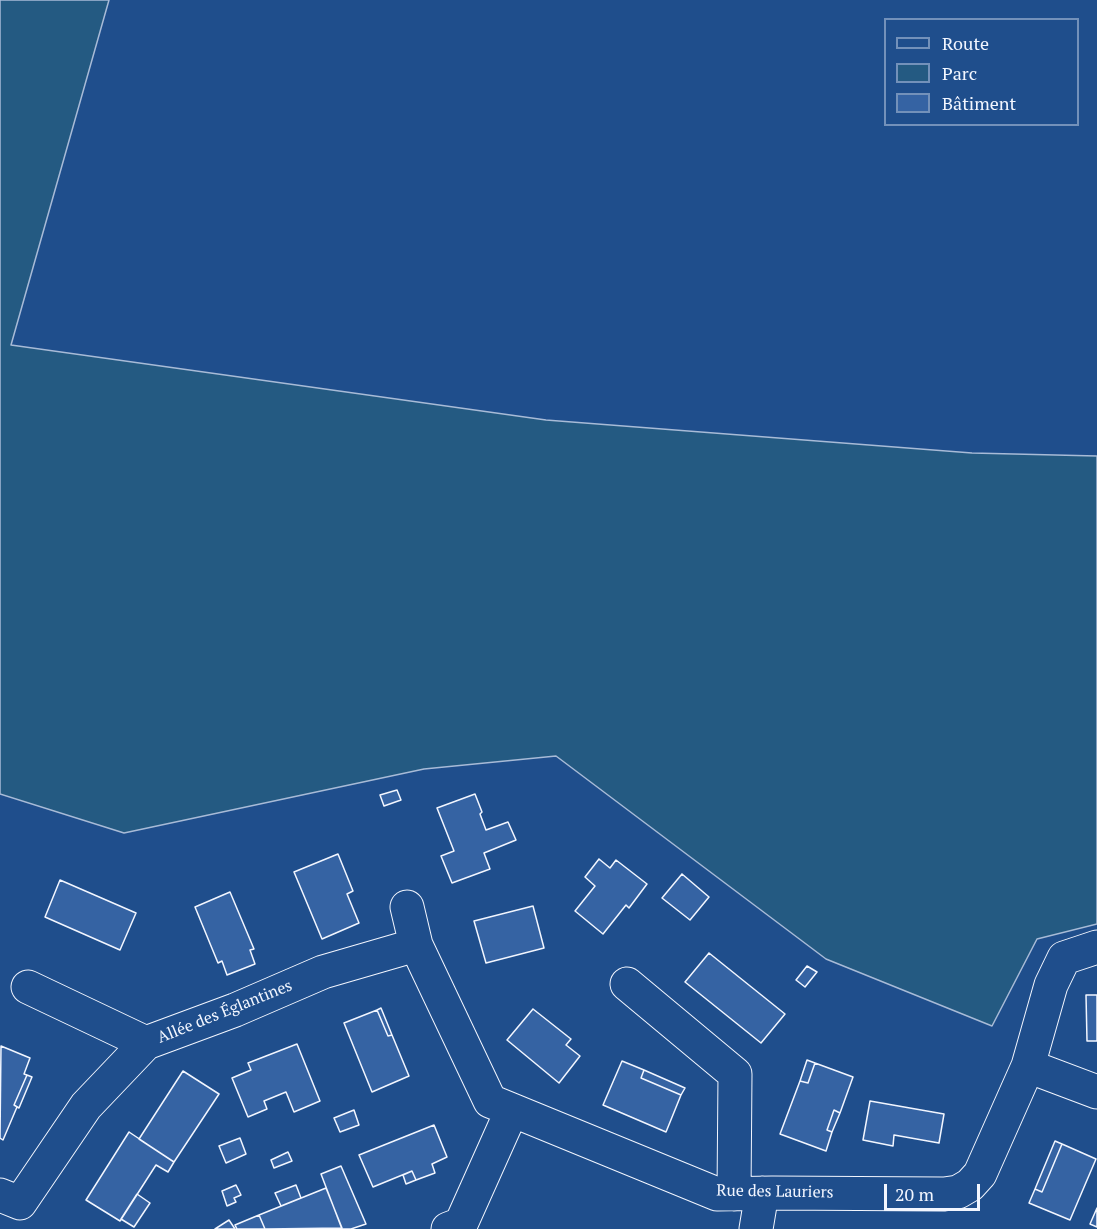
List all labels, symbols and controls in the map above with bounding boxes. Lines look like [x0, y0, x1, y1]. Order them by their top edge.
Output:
legend [884, 18, 1079, 126]
text: Route [942, 31, 989, 55]
text: Parc [942, 61, 977, 85]
text: Bâtiment [942, 91, 1016, 115]
street label: Allée des Églantines [155, 976, 295, 1048]
scale bar [887, 1172, 983, 1210]
street label: Rue des Lauriers [716, 1181, 834, 1203]
text: 20 m [895, 1182, 934, 1206]

